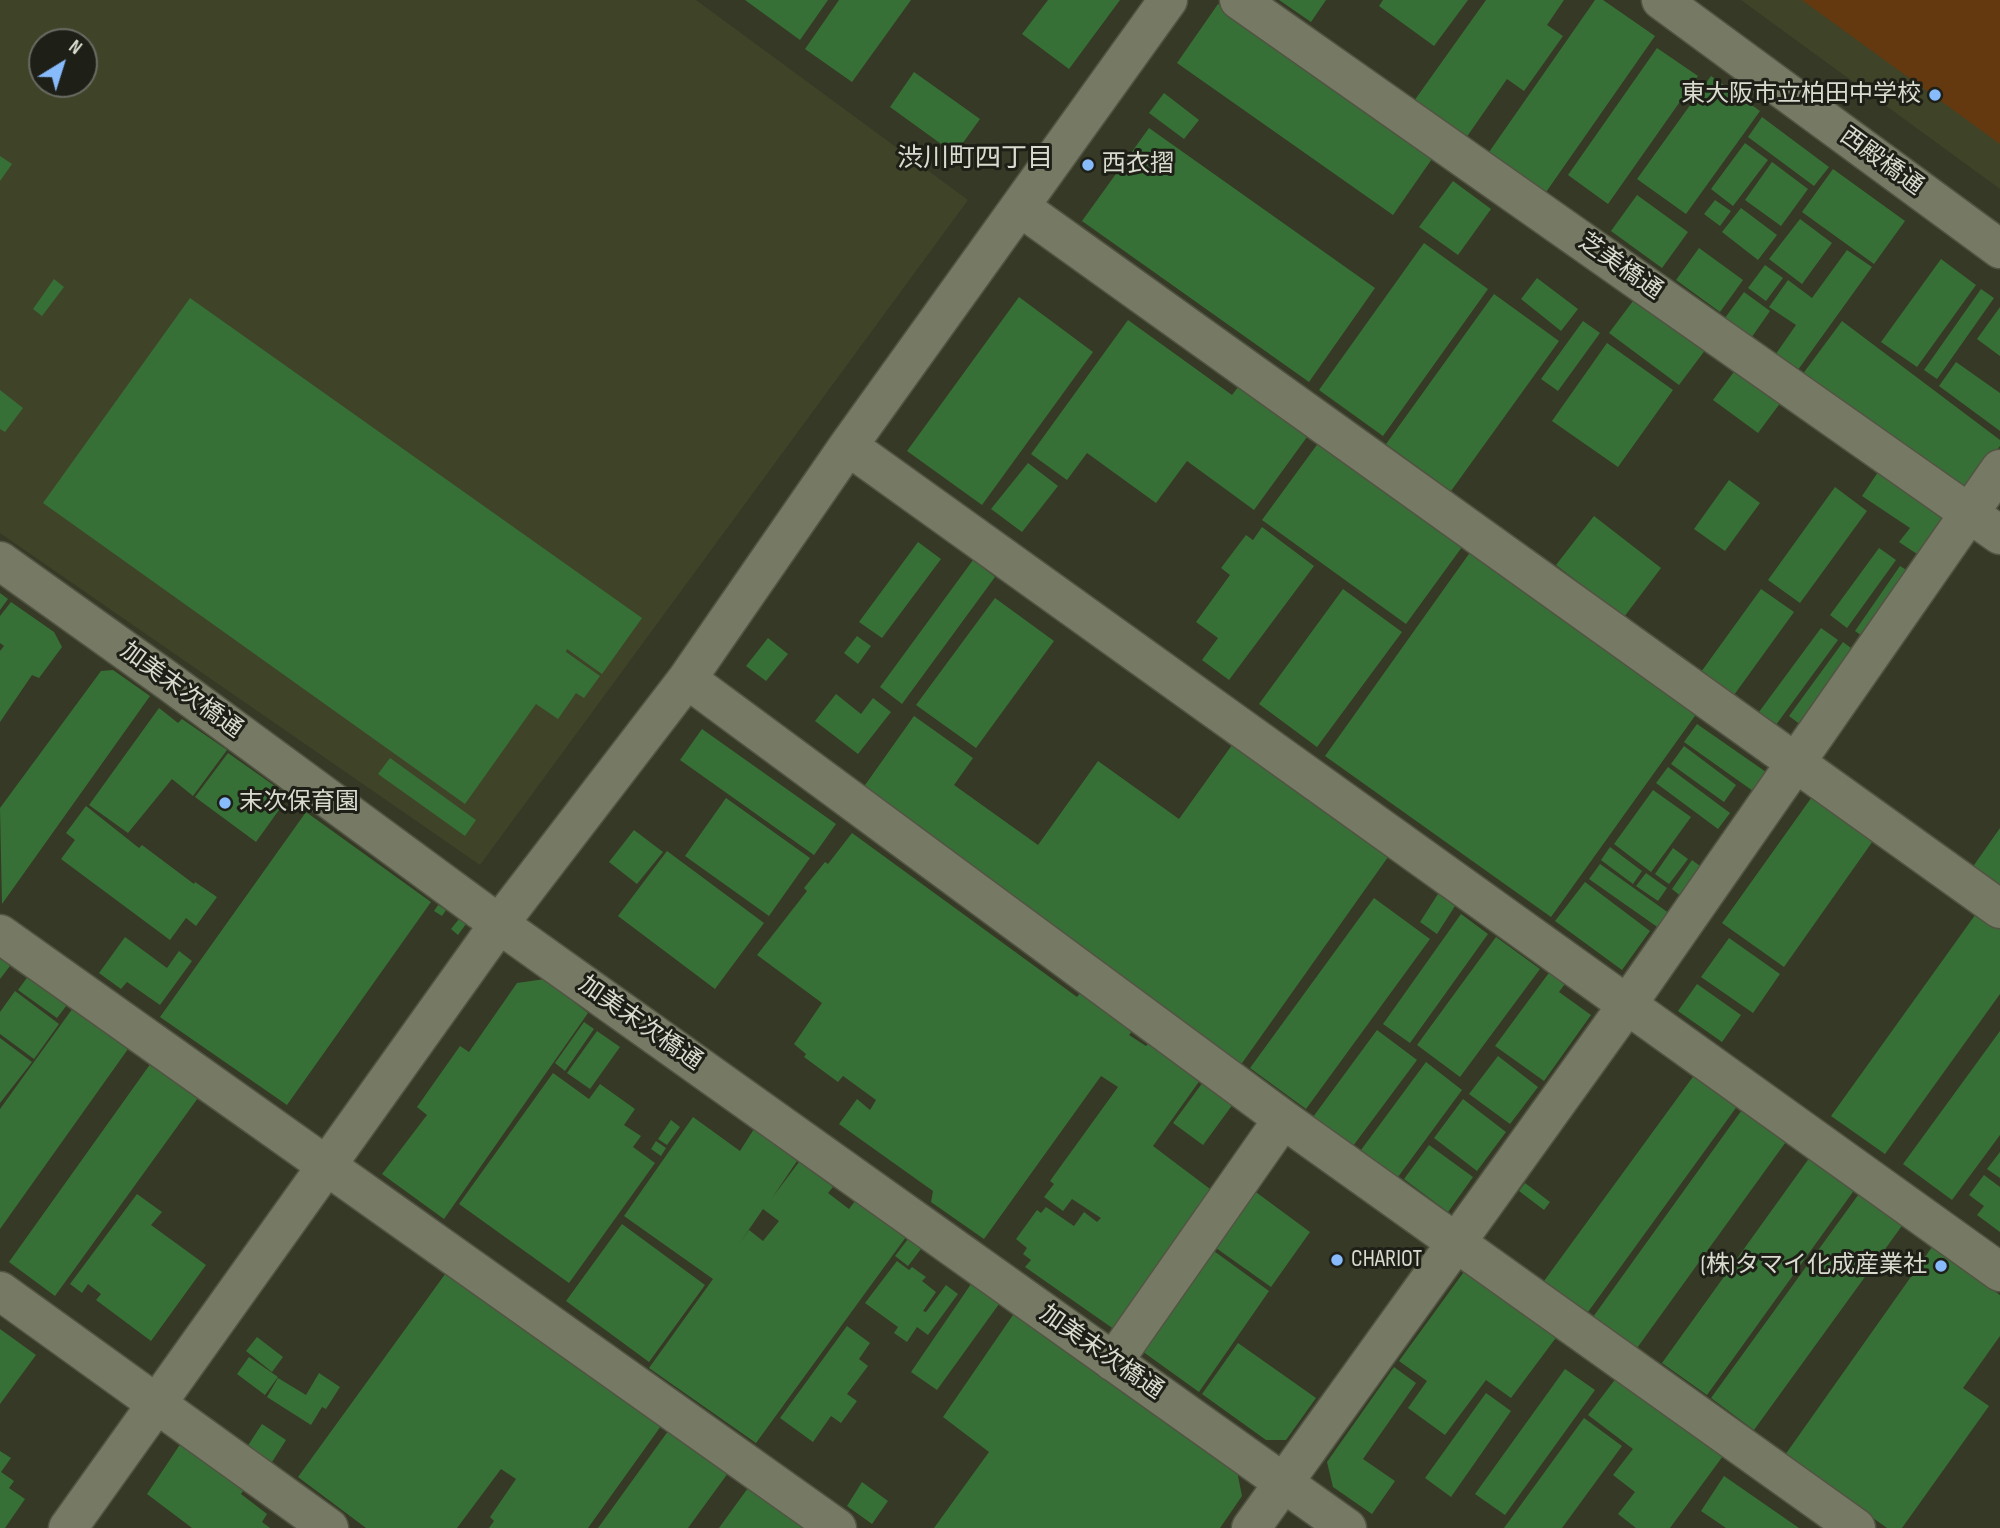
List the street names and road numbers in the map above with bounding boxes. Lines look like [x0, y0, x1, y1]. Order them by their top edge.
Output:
street label: 西殿橋通 [1834, 122, 1928, 202]
street label: 芝美橋通 [1572, 228, 1668, 306]
street label: 加美末次橋通 [114, 637, 248, 745]
street label: 加美末次橋通 [573, 971, 707, 1077]
street label: 加美末次橋通 [1034, 1300, 1168, 1406]

